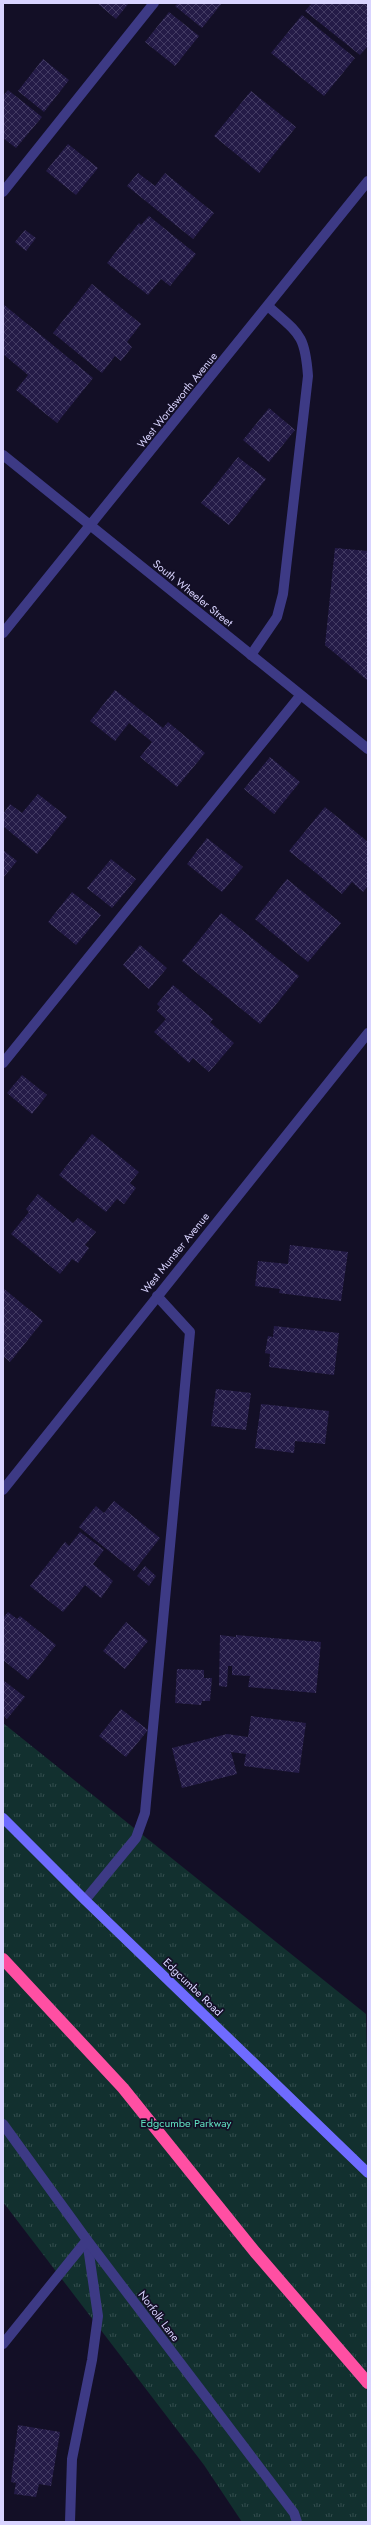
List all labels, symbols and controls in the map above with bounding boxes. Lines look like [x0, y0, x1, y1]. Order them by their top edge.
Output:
street label: West Wordsworth Avenue [133, 348, 221, 451]
street label: South Wheeler Street [149, 556, 237, 631]
street label: West Munster Avenue [137, 1209, 213, 1297]
street label: Edgcumbe Road [160, 1954, 226, 2020]
park label: Edgcumbe Parkway [141, 2115, 232, 2131]
street label: Norfolk Lane [135, 2287, 184, 2345]

